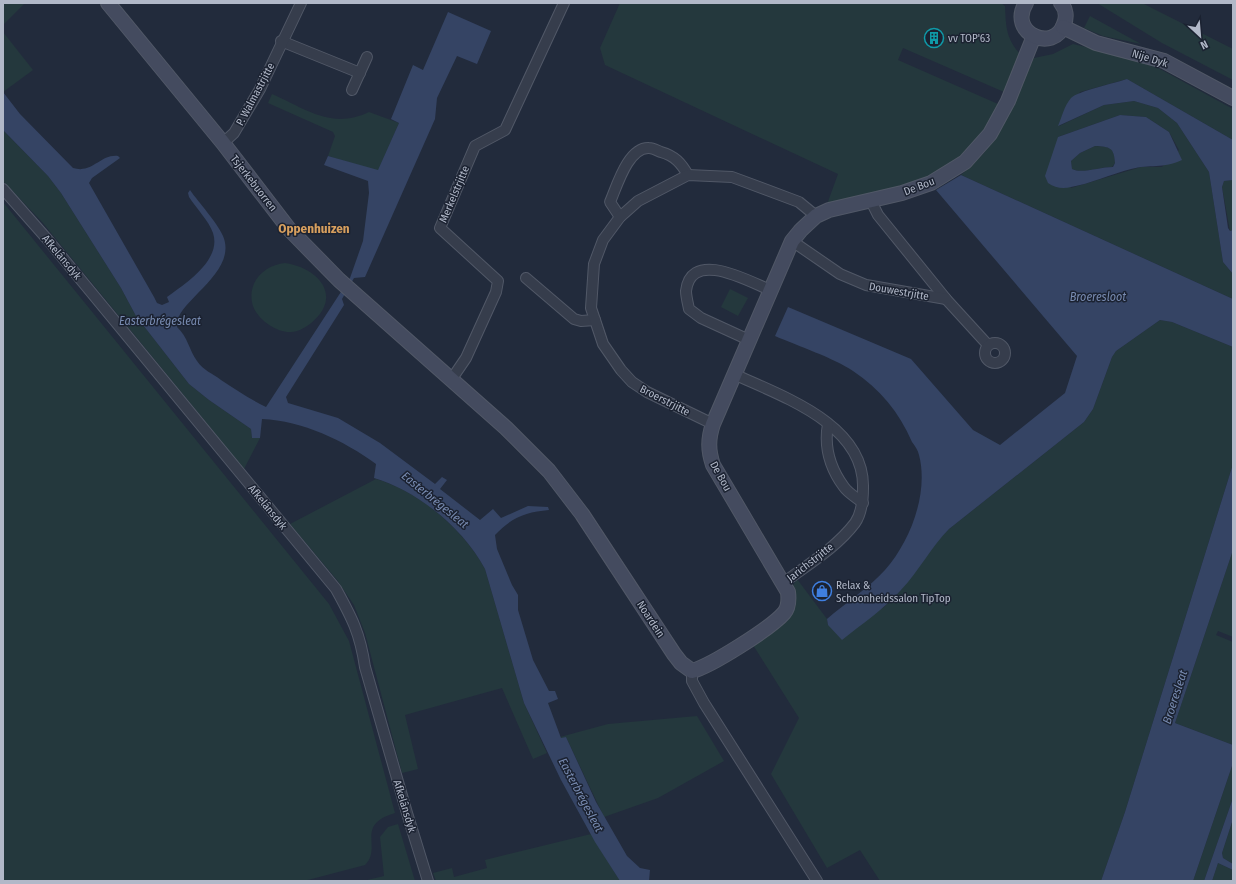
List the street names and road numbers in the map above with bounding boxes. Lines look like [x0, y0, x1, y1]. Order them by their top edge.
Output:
street label: Nije Dyk [1130, 47, 1170, 70]
street label: P. Walmastrjitte [233, 61, 277, 128]
street label: Tsjerkebuorren [228, 153, 280, 214]
street label: Merkelstrjitte [437, 164, 472, 225]
street label: De Bou [902, 175, 936, 198]
street label: Afkelânsdyk [39, 232, 85, 283]
street label: Douwestrjitte [868, 280, 930, 303]
street label: Broerstrjitte [638, 382, 692, 419]
street label: De Bou [707, 459, 734, 493]
street label: Afkelânsdyk [245, 482, 290, 533]
street label: Jarichstrjitte [784, 540, 836, 585]
street label: Noardein [634, 598, 667, 640]
street label: Afkelânsdyk [390, 778, 419, 835]

